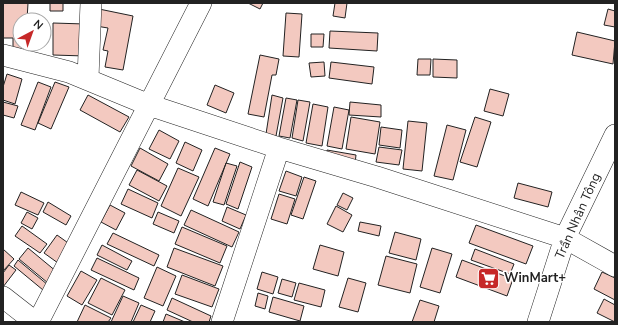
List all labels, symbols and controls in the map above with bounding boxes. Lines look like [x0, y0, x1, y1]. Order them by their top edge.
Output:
north arrow [12, 12, 52, 52]
text: N [30, 16, 46, 33]
street label: Trần Nhân Tông [551, 170, 605, 262]
supermarket icon: WinMart+ [475, 265, 501, 291]
place label: WinMart+ [504, 269, 566, 287]

